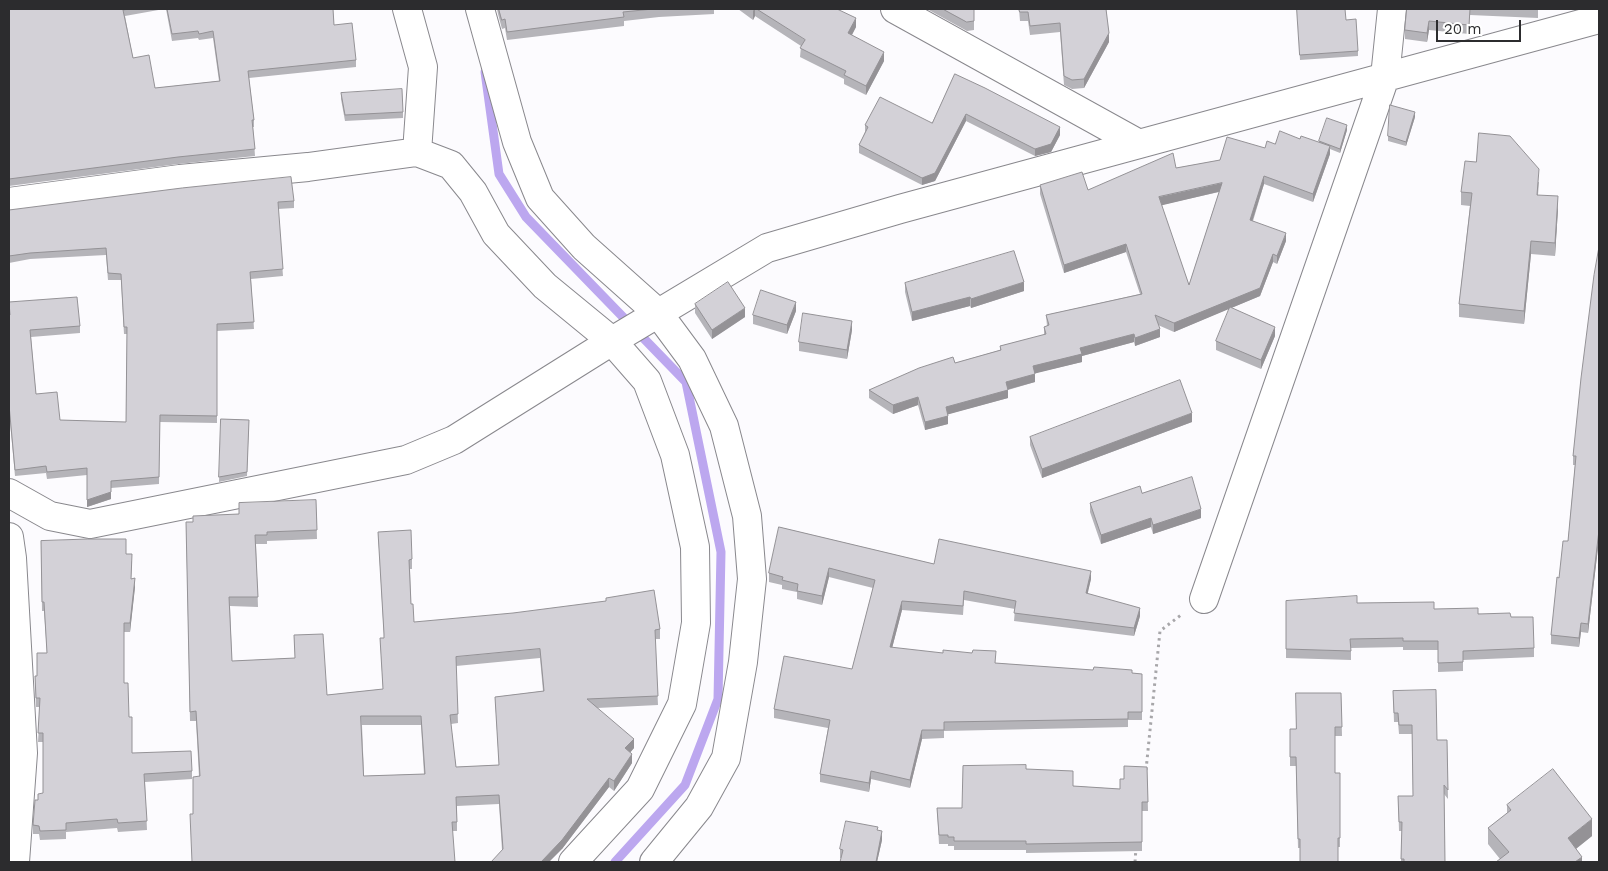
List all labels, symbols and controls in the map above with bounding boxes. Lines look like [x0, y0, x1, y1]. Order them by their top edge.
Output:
scale bar [1438, 10, 1523, 42]
text: 20 m [1444, 20, 1482, 38]

